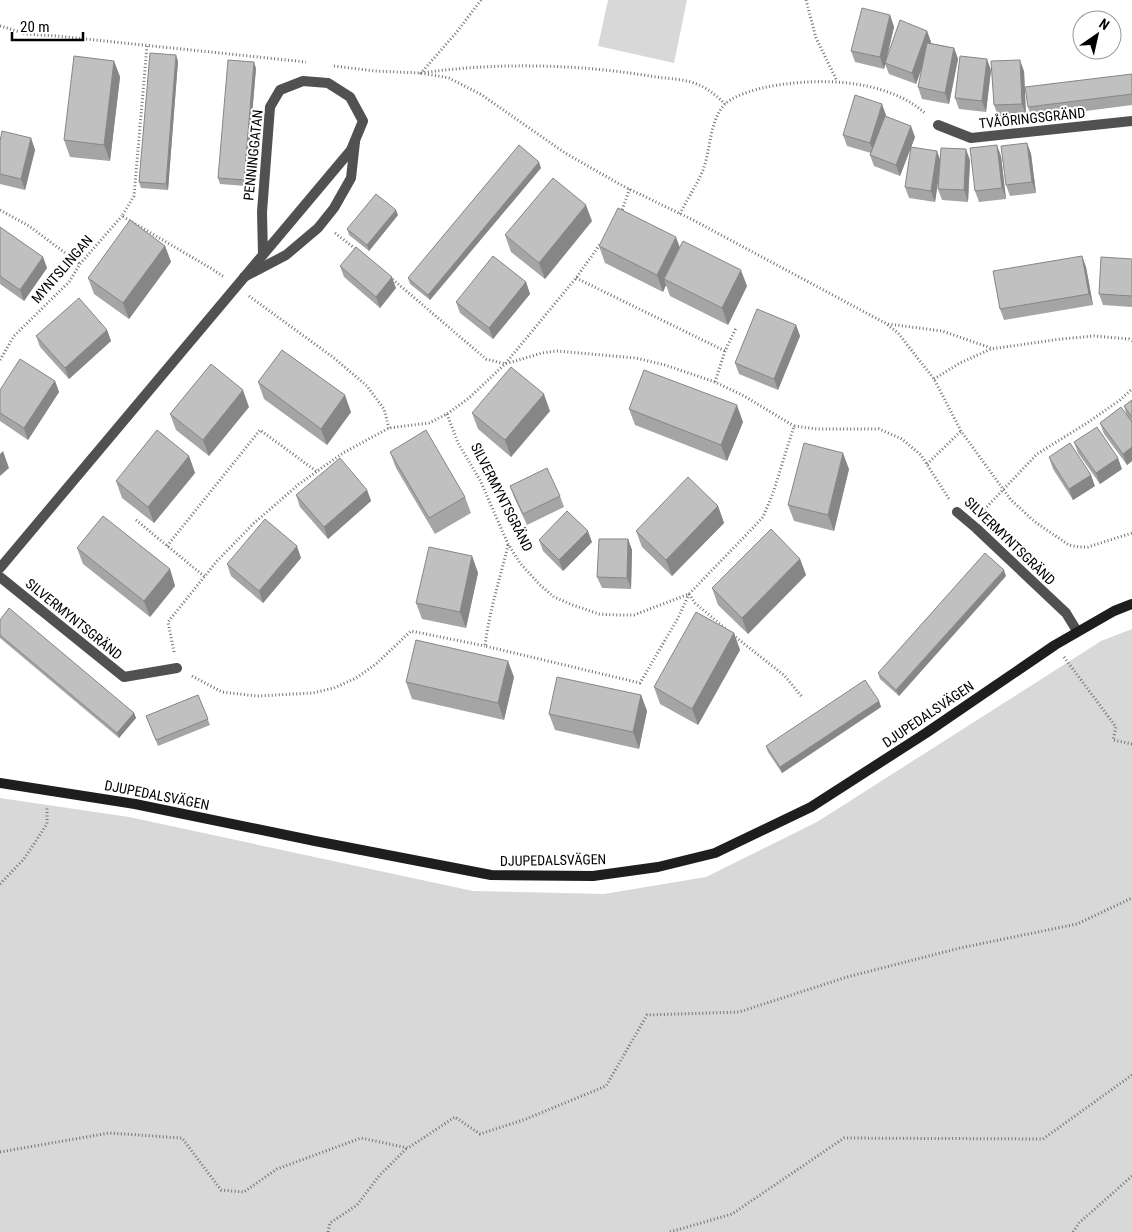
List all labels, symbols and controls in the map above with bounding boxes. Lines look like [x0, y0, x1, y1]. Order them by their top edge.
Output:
scale bar [12, 10, 84, 42]
north arrow [1072, 10, 1122, 60]
text: N [1096, 15, 1112, 33]
text: 20 m [20, 18, 50, 36]
street label: TVÅÖRINGSGRÄND [978, 103, 1086, 132]
street label: PENNINGGATAN [240, 109, 266, 201]
street label: MYNTSLINGAN [28, 232, 96, 306]
street label: SILVERMYNTSGRÄND [468, 440, 536, 554]
street label: SILVERMYNTSGRÄND [961, 494, 1059, 588]
street label: SILVERMYNTSGRÄND [23, 575, 125, 663]
street label: DJUPEDALSVÄGEN [879, 678, 977, 750]
street label: DJUPEDALSVÄGEN [103, 777, 211, 813]
street label: DJUPEDALSVÄGEN [500, 851, 606, 869]

